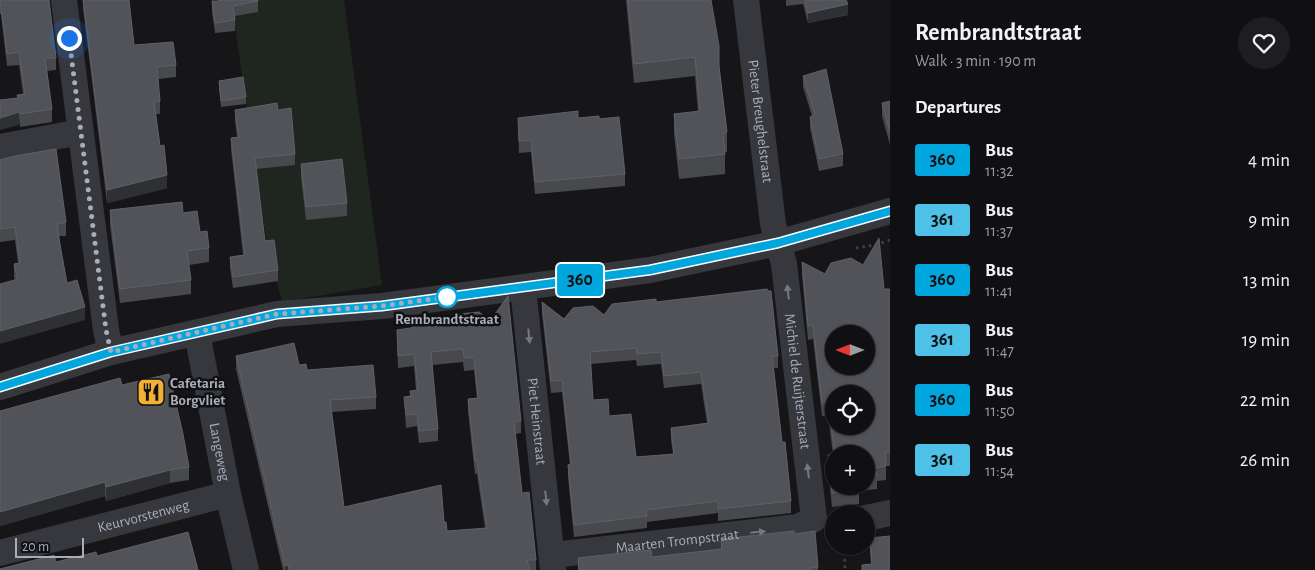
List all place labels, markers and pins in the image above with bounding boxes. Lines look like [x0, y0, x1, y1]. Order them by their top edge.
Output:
marker: Rembrandtstraat [436, 286, 458, 308]
place label: Rembrandtstraat [395, 312, 499, 327]
place label: Cafetaria Borgvliet [170, 376, 225, 408]
restaurant icon: Cafetaria Borgvliet [136, 377, 166, 407]

